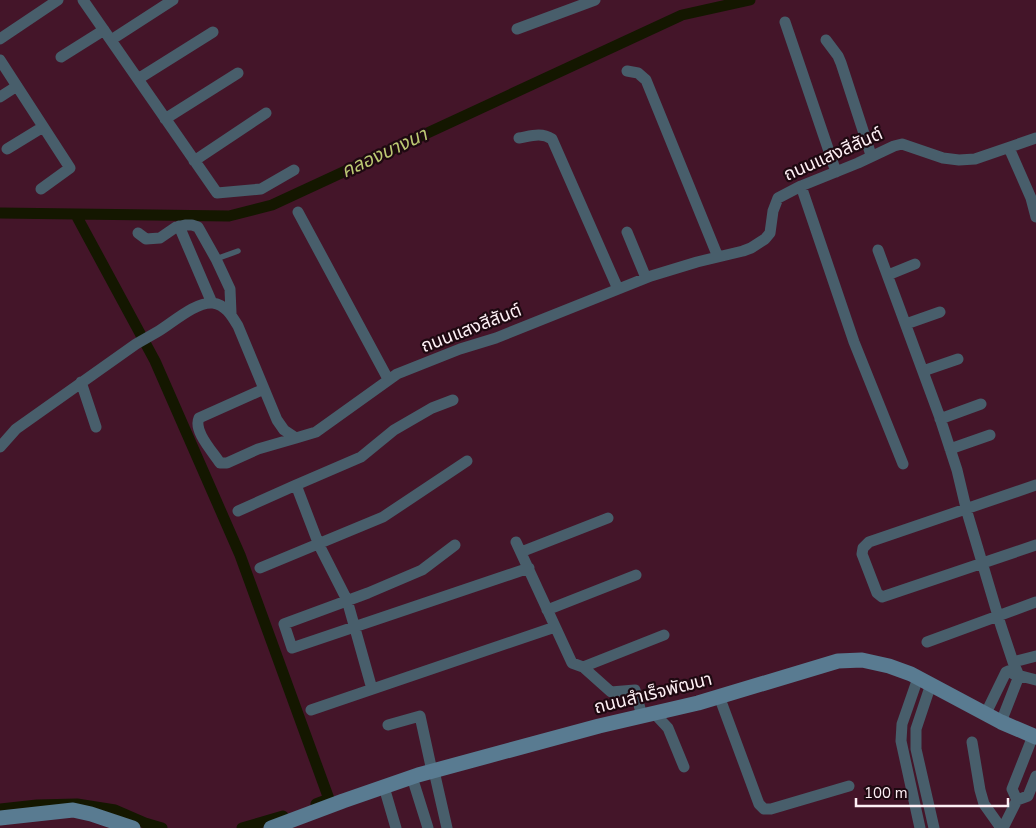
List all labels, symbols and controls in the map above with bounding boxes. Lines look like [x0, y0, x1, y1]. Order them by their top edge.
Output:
water label: คลองบางนา [337, 121, 433, 184]
street label: ถนนแสงสีสันต์ [780, 121, 886, 187]
street label: ถนนแสงสีสันต์ [417, 298, 525, 358]
street label: ถนนสำเร็จพัฒนา [591, 667, 715, 719]
scale bar [856, 776, 1008, 808]
text: 100 m [864, 783, 908, 803]

